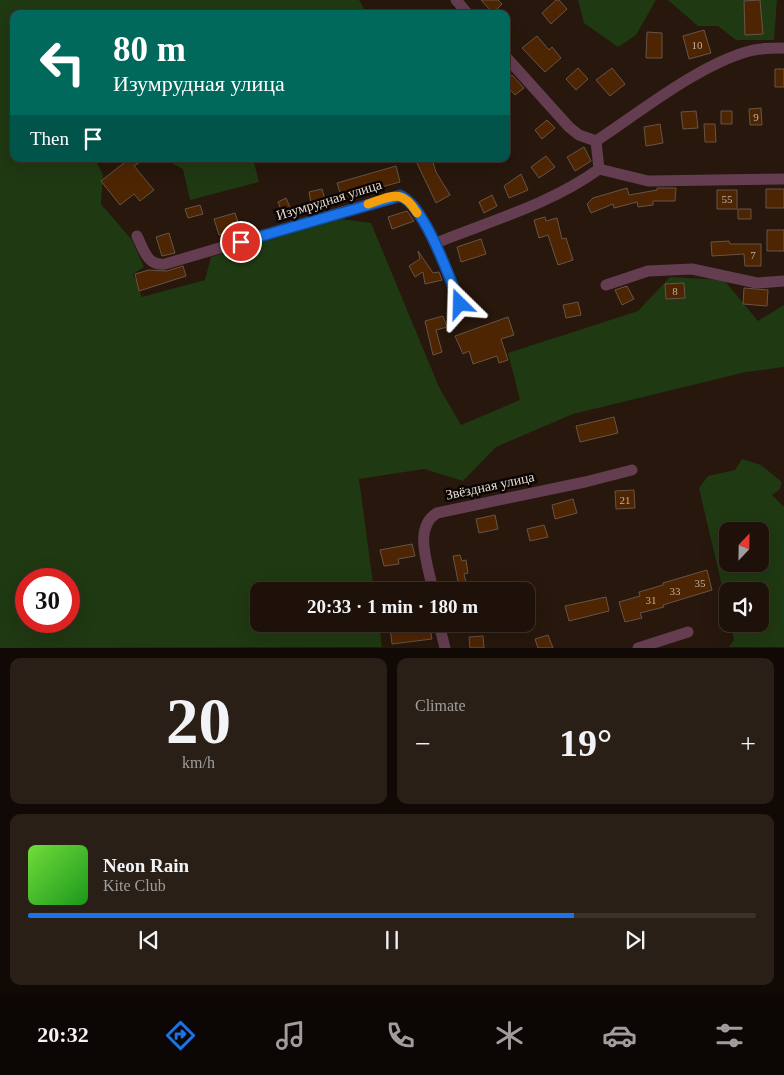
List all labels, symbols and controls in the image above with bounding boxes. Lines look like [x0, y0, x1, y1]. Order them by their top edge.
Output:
icon: left [30, 30, 95, 95]
text: 80 m [113, 30, 186, 69]
house number: 10 [692, 39, 703, 51]
text: Изумрудная улица [113, 71, 285, 96]
house number: 9 [753, 111, 759, 123]
icon: arrive [79, 125, 107, 153]
text: Then [30, 128, 69, 149]
street label: Изумрудная улица [275, 177, 384, 223]
house number: 55 [722, 193, 733, 205]
pin [220, 221, 262, 263]
icon: arrive [227, 228, 255, 256]
house number: 7 [750, 249, 756, 261]
position arrow [433, 277, 485, 329]
house number: 8 [672, 285, 678, 297]
street label: Звёздная улица [444, 469, 537, 503]
house number: 21 [620, 494, 631, 506]
north arrow [719, 522, 769, 572]
map controls [719, 522, 769, 632]
speed limit sign: 30 [15, 568, 80, 633]
house number: 35 [695, 577, 706, 589]
button: sound [719, 582, 769, 632]
house number: 33 [670, 585, 681, 597]
house number: 31 [646, 594, 657, 606]
text: 20:33 · 1 min · 180 m [307, 596, 478, 617]
text: 20 [166, 685, 231, 757]
text: Climate [415, 697, 466, 714]
text: 19° [559, 722, 612, 764]
text: − [415, 728, 431, 759]
text: + [740, 728, 756, 759]
text: km/h [182, 754, 215, 771]
text: Neon Rain [103, 855, 189, 876]
text: Kite Club [103, 877, 166, 894]
icon: previous [135, 926, 163, 954]
icon: pause [378, 926, 406, 954]
icon: next [621, 926, 649, 954]
icon: directions [163, 1018, 198, 1053]
icon: music [273, 1018, 308, 1053]
icon: phone [383, 1018, 418, 1053]
icon: climate [492, 1018, 527, 1053]
icon: car [602, 1018, 637, 1053]
icon: filters [712, 1018, 747, 1053]
text: 20:32 [37, 1022, 89, 1047]

